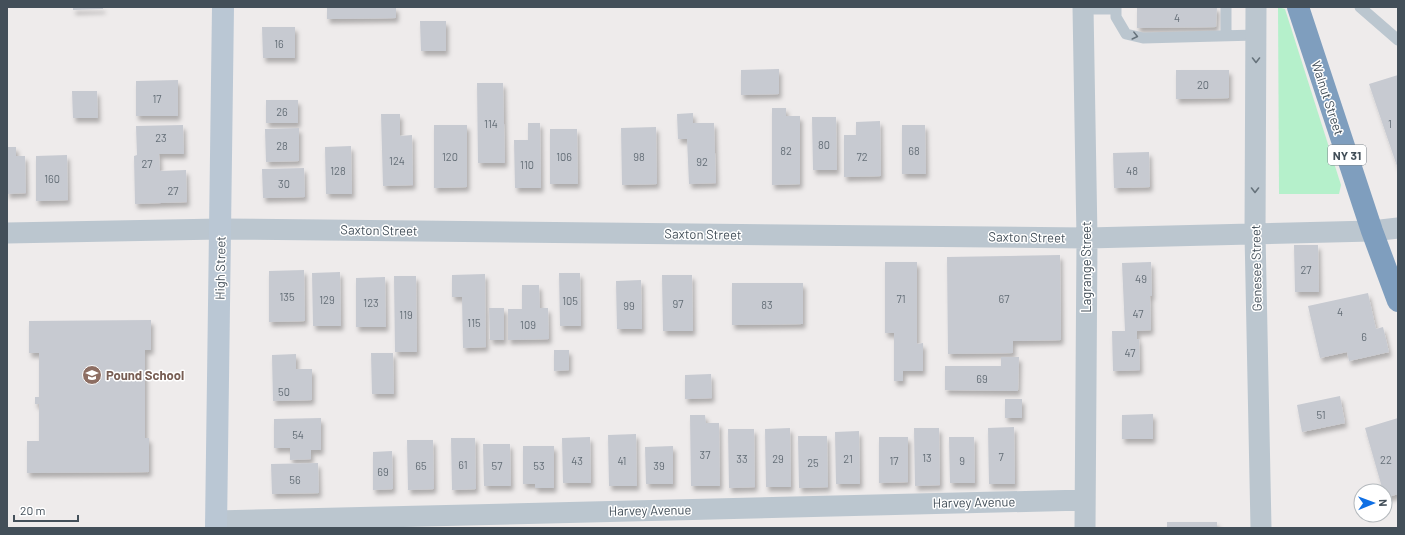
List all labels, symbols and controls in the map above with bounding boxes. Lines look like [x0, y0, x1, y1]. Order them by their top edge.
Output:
house number: 4 [1174, 11, 1180, 24]
one-way arrow [1132, 32, 1138, 40]
house number: 16 [274, 37, 284, 50]
one-way arrow [1252, 57, 1260, 63]
street label: Walnut Street [1308, 59, 1348, 137]
house number: 20 [1197, 78, 1209, 91]
house number: 17 [152, 92, 162, 105]
house number: 26 [276, 105, 288, 118]
house number: 114 [484, 117, 498, 130]
house number: 1 [1388, 117, 1392, 130]
house number: 23 [155, 131, 167, 144]
house number: 80 [818, 138, 830, 151]
house number: 28 [276, 139, 288, 152]
house number: 82 [780, 144, 792, 157]
house number: 68 [908, 144, 920, 157]
road number: NY 31 [1328, 145, 1366, 165]
house number: 120 [442, 150, 458, 163]
house number: 106 [556, 150, 572, 163]
house number: 98 [633, 150, 645, 163]
house number: 72 [856, 150, 868, 163]
house number: 124 [389, 154, 405, 167]
house number: 92 [696, 155, 708, 168]
house number: 27 [141, 157, 153, 170]
house number: 110 [520, 158, 534, 171]
house number: 128 [330, 164, 346, 177]
house number: 48 [1126, 164, 1138, 177]
house number: 160 [44, 172, 60, 185]
house number: 30 [278, 177, 290, 190]
house number: 27 [167, 184, 179, 197]
one-way arrow [1251, 187, 1259, 193]
street label: Saxton Street [340, 221, 418, 239]
street label: Lagrange Street [1078, 221, 1094, 313]
street label: Genesee Street [1247, 224, 1265, 312]
street label: Saxton Street [664, 225, 742, 243]
street label: Saxton Street [988, 228, 1066, 246]
street label: High Street [211, 236, 229, 300]
house number: 27 [1300, 263, 1312, 276]
house number: 49 [1135, 272, 1147, 285]
house number: 135 [279, 290, 295, 303]
house number: 71 [896, 292, 906, 305]
house number: 67 [999, 292, 1009, 305]
house number: 129 [319, 293, 335, 306]
house number: 105 [562, 294, 578, 307]
house number: 123 [363, 296, 379, 309]
house number: 97 [673, 297, 683, 310]
house number: 83 [761, 298, 773, 311]
house number: 99 [623, 299, 635, 312]
house number: 4 [1337, 305, 1343, 318]
house number: 47 [1133, 307, 1143, 320]
house number: 119 [399, 308, 413, 321]
house number: 115 [467, 316, 481, 329]
house number: 109 [520, 318, 536, 331]
house number: 6 [1361, 330, 1367, 343]
house number: 47 [1125, 346, 1135, 359]
school or university icon: Pound School [81, 364, 103, 386]
place label: Pound School [106, 367, 184, 383]
house number: 69 [976, 372, 988, 385]
house number: 50 [278, 385, 290, 398]
house number: 51 [1316, 408, 1326, 421]
house number: 54 [292, 428, 304, 441]
house number: 37 [700, 448, 710, 461]
house number: 7 [998, 450, 1004, 463]
house number: 13 [922, 451, 932, 464]
house number: 33 [736, 452, 748, 465]
house number: 29 [772, 452, 784, 465]
house number: 21 [843, 452, 853, 465]
house number: 22 [1380, 453, 1392, 466]
house number: 43 [571, 454, 583, 467]
house number: 41 [618, 454, 626, 467]
house number: 17 [889, 454, 899, 467]
house number: 9 [959, 454, 965, 467]
house number: 25 [807, 456, 819, 469]
house number: 61 [458, 458, 468, 471]
house number: 65 [415, 459, 427, 472]
house number: 57 [492, 459, 502, 472]
house number: 53 [533, 459, 545, 472]
house number: 39 [653, 459, 665, 472]
house number: 69 [377, 465, 389, 478]
house number: 56 [289, 473, 301, 486]
north arrow [1353, 483, 1393, 523]
street label: Harvey Avenue [932, 493, 1016, 511]
scale bar [14, 497, 78, 523]
text: N [1377, 499, 1390, 507]
street label: Harvey Avenue [608, 501, 692, 519]
text: 20 m [20, 503, 46, 517]

